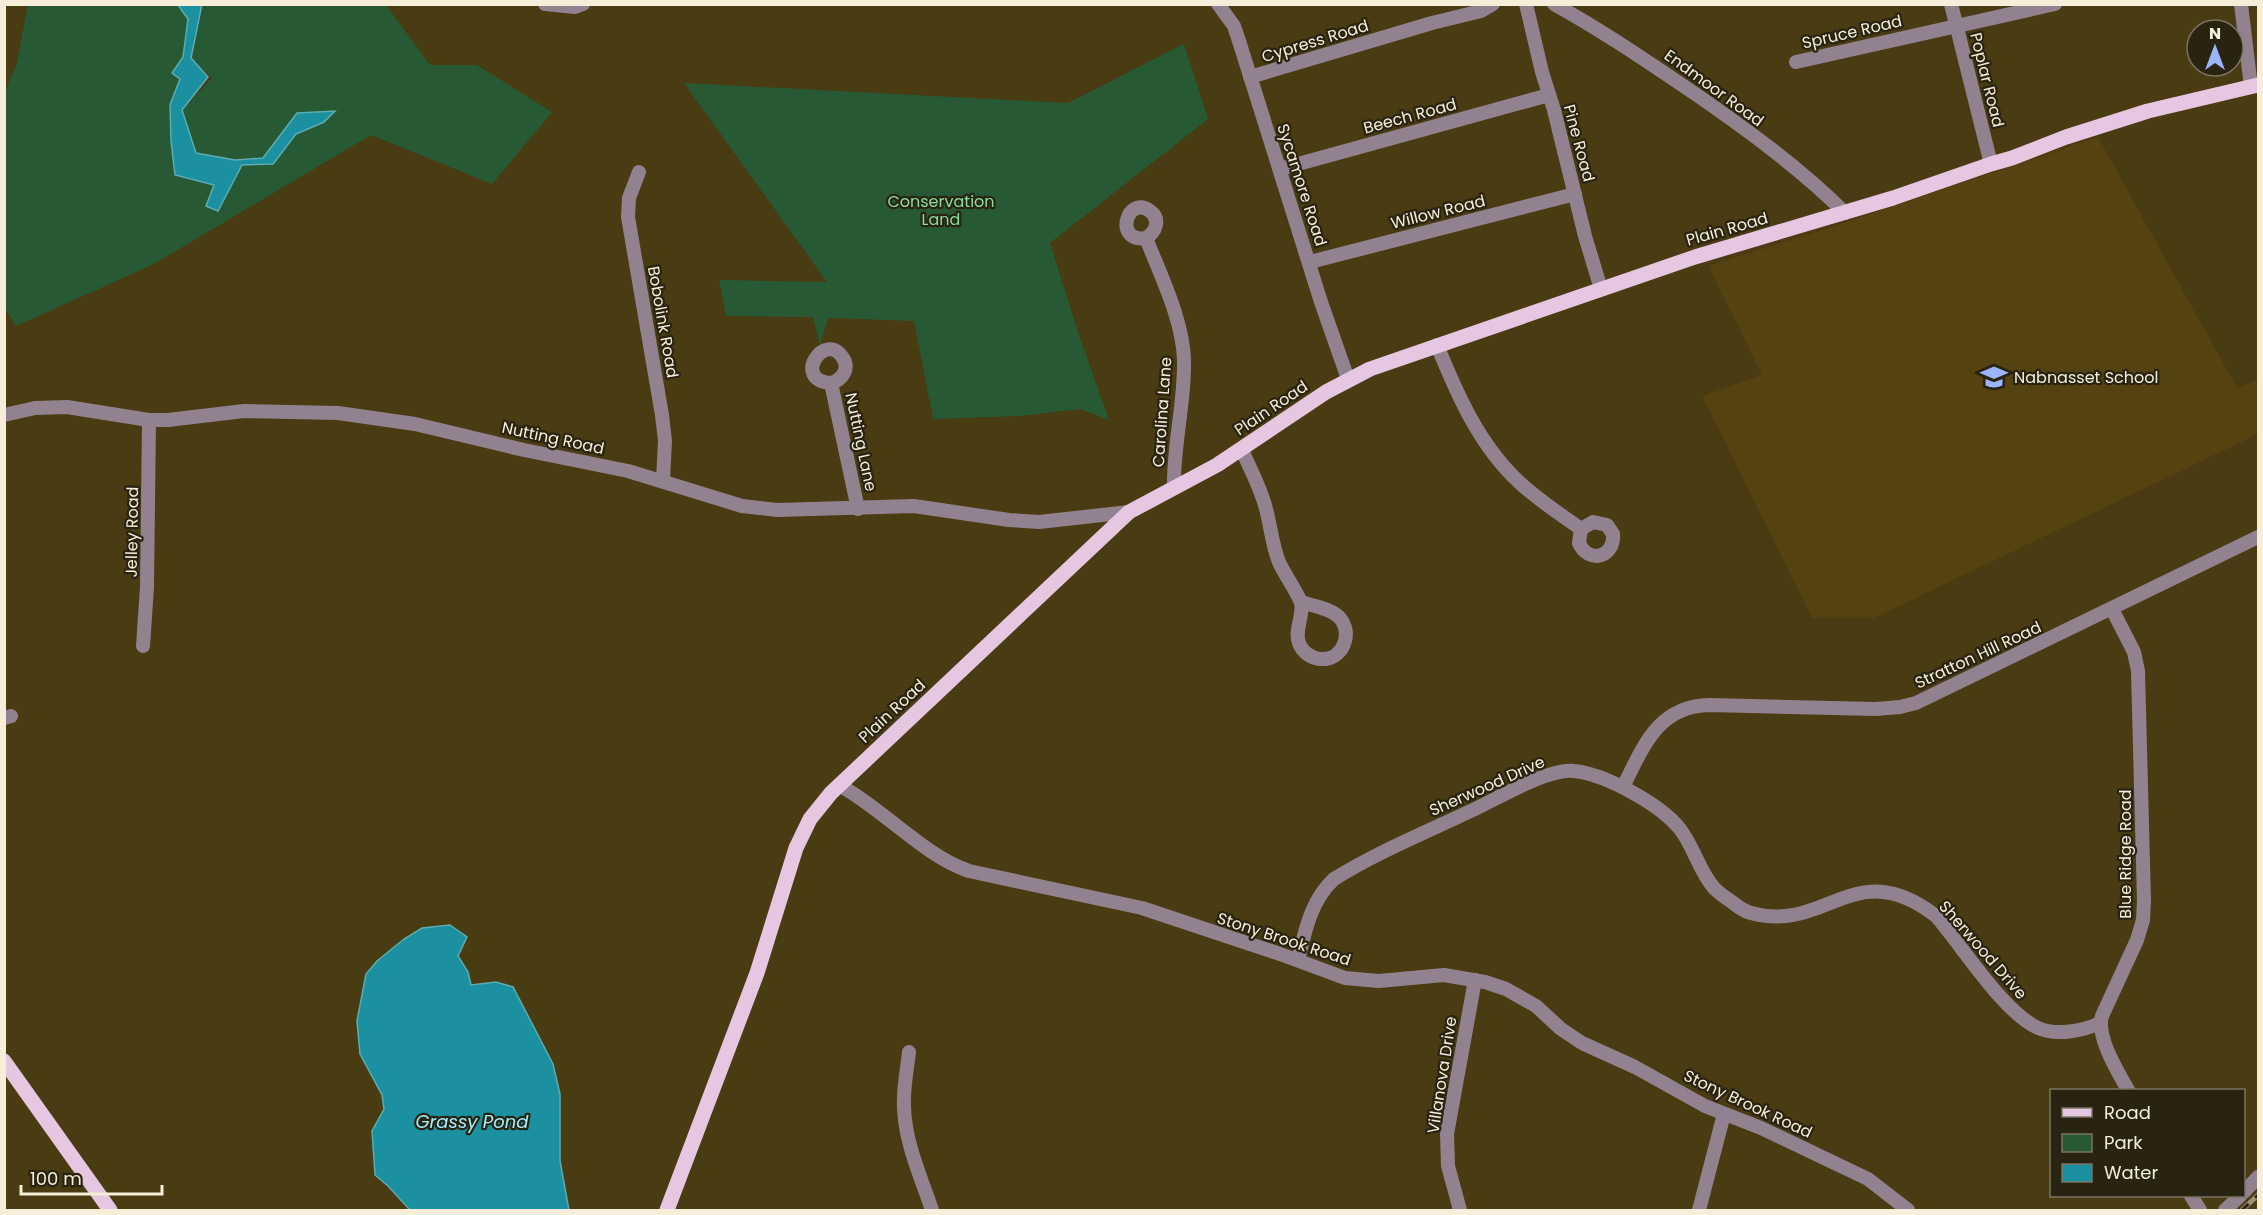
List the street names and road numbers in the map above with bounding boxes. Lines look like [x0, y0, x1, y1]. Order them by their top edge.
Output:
street label: Spruce Road [1800, 9, 1904, 55]
street label: Cypress Road [1259, 14, 1371, 68]
street label: Poplar Road [1964, 30, 2010, 130]
street label: Endmoor Road [1659, 44, 1769, 132]
street label: Beech Road [1361, 93, 1459, 139]
street label: Pine Road [1558, 102, 1600, 184]
street label: Sycamore Road [1271, 121, 1333, 249]
street label: Willow Road [1388, 189, 1488, 235]
street label: Plain Road [1683, 206, 1771, 252]
street label: Bobolink Road [642, 264, 684, 380]
street label: Carolina Lane [1147, 356, 1177, 468]
street label: Plain Road [1230, 375, 1312, 441]
street label: Nutting Lane [839, 391, 883, 494]
street label: Nutting Road [500, 416, 606, 460]
street label: Jelley Road [120, 486, 144, 578]
street label: Stratton Hill Road [1911, 616, 2045, 694]
street label: Plain Road [853, 674, 931, 748]
street label: Sherwood Drive [1426, 750, 1549, 822]
street label: Blue Ridge Road [2114, 789, 2137, 919]
street label: Sherwood Drive [1934, 896, 2033, 1005]
street label: Stony Brook Road [1214, 907, 1354, 971]
street label: Villanova Drive [1421, 1015, 1463, 1135]
street label: Stony Brook Road [1680, 1064, 1816, 1144]

